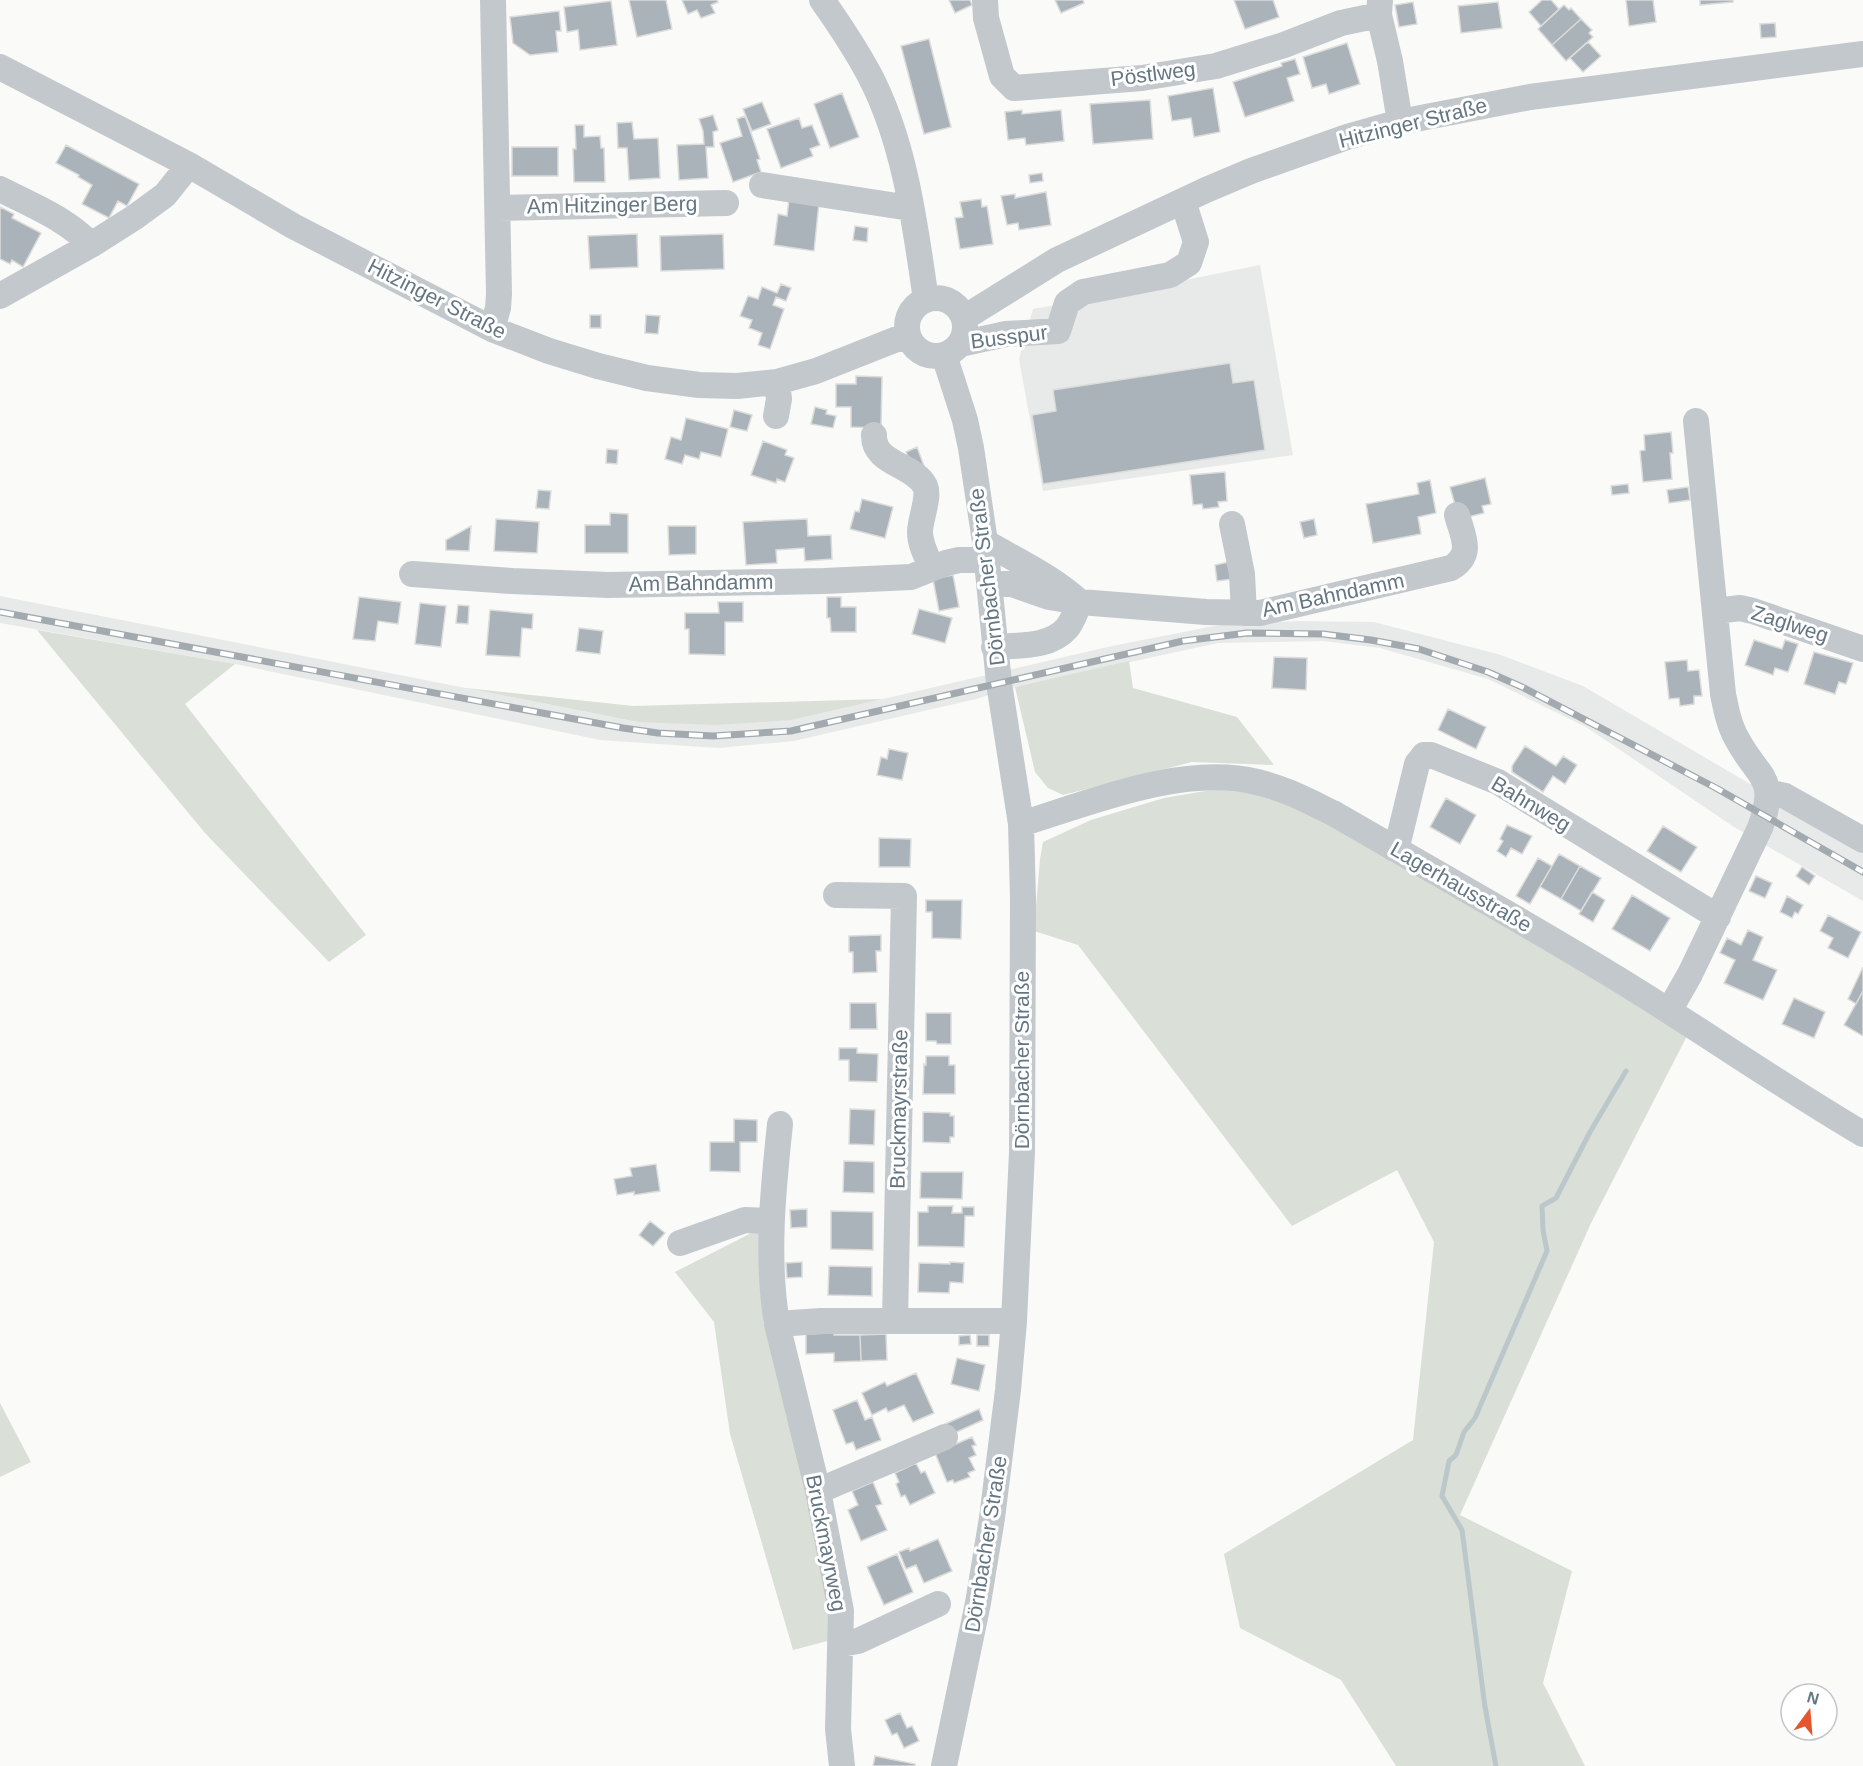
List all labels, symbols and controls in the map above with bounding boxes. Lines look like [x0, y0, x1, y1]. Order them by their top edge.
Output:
street label: Pöstlweg [1109, 57, 1197, 90]
street label: Hitzinger Straße [1336, 93, 1489, 152]
street label: Am Hitzinger Berg [527, 192, 697, 217]
street label: Hitzinger Straße [364, 254, 510, 343]
street label: Busspur [969, 320, 1049, 353]
street label: Dörnbacher Straße [964, 487, 1009, 667]
street label: Am Bahndamm [1260, 568, 1406, 621]
street label: Am Bahndamm [628, 570, 774, 595]
street label: Zaglweg [1749, 600, 1831, 647]
street label: Bahnweg [1488, 771, 1575, 836]
street label: Lagerhausstraße [1387, 837, 1536, 936]
street label: Dörnbacher Straße [1010, 971, 1033, 1149]
street label: Bruckmayrstraße [886, 1029, 911, 1189]
street label: Dörnbacher Straße [960, 1454, 1011, 1634]
street label: Bruckmayrweg [802, 1473, 851, 1613]
north arrow [1779, 1682, 1839, 1742]
text: N [1805, 1688, 1821, 1708]

